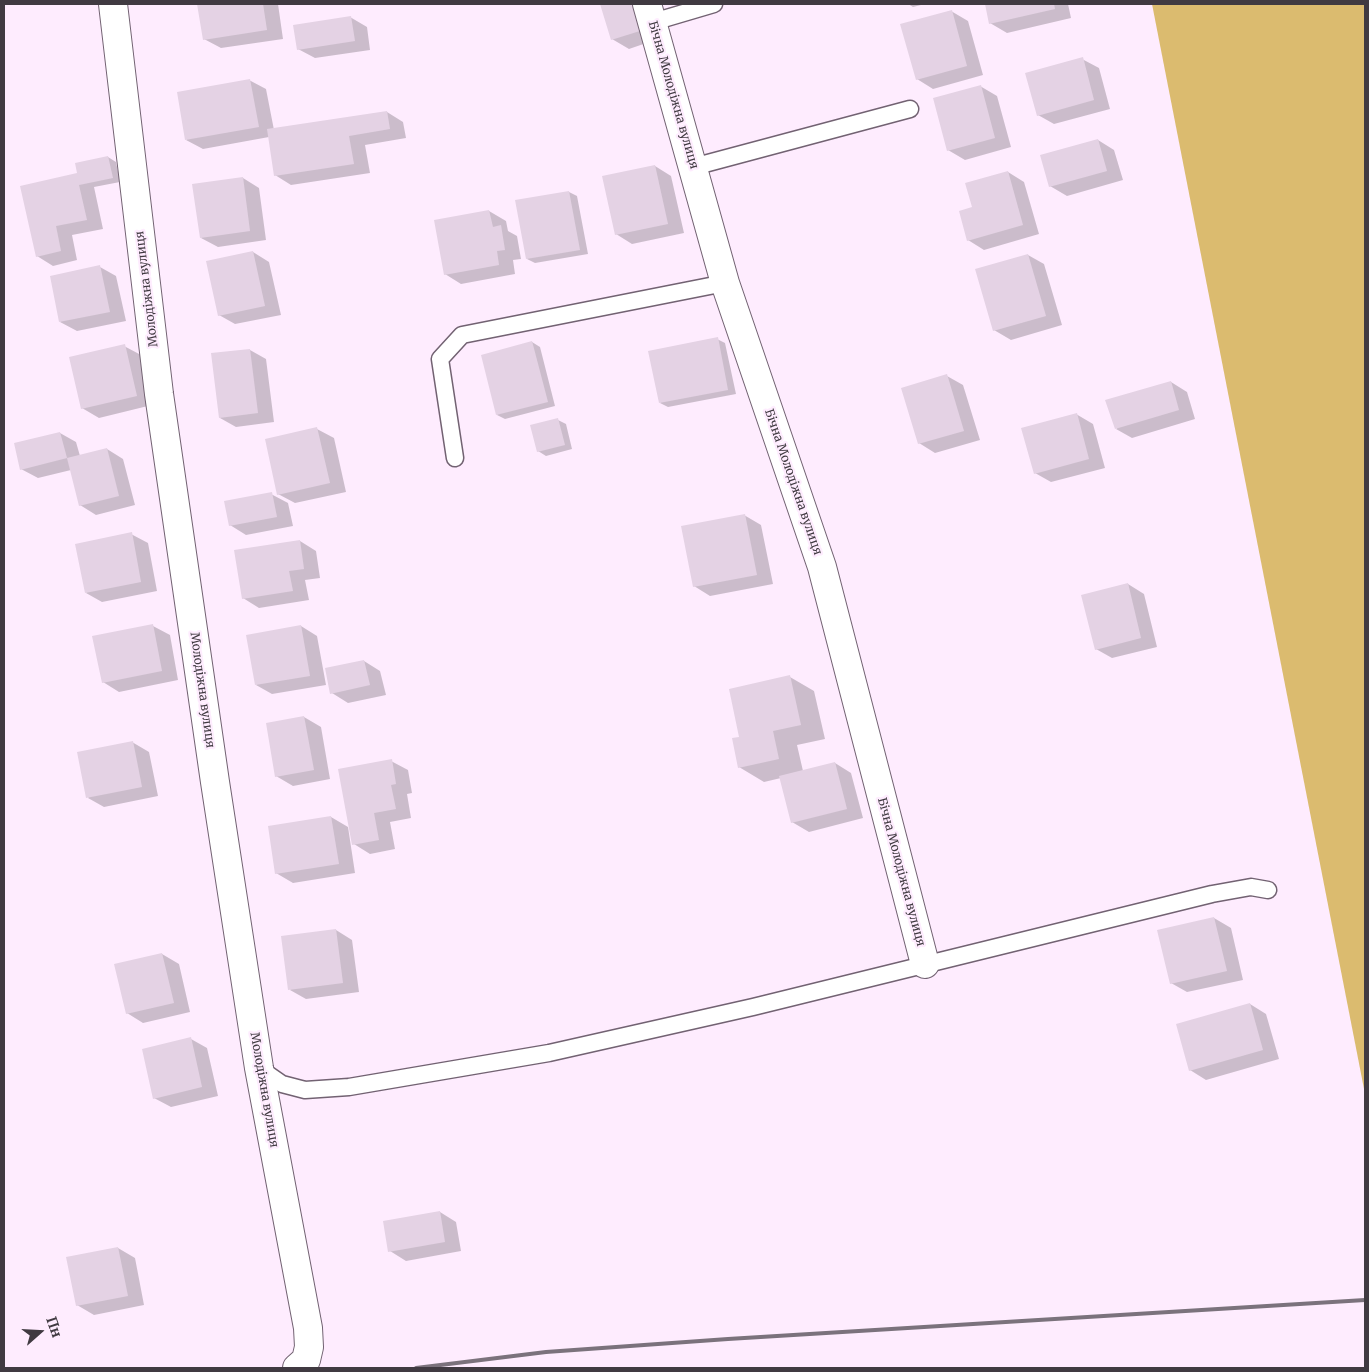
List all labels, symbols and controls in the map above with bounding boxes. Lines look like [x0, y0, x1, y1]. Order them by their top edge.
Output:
street label: Бічна Молодіжна вулиця [645, 19, 701, 171]
street label: Молодіжна вулиця [133, 230, 161, 348]
street label: Бічна Молодіжна вулиця [761, 407, 825, 557]
street label: Молодіжна вулиця [187, 631, 217, 749]
street label: Бічна Молодіжна вулиця [874, 796, 928, 948]
street label: Молодіжна вулиця [247, 1031, 281, 1149]
north arrow [15, 1307, 65, 1357]
text: Пн [42, 1314, 66, 1340]

